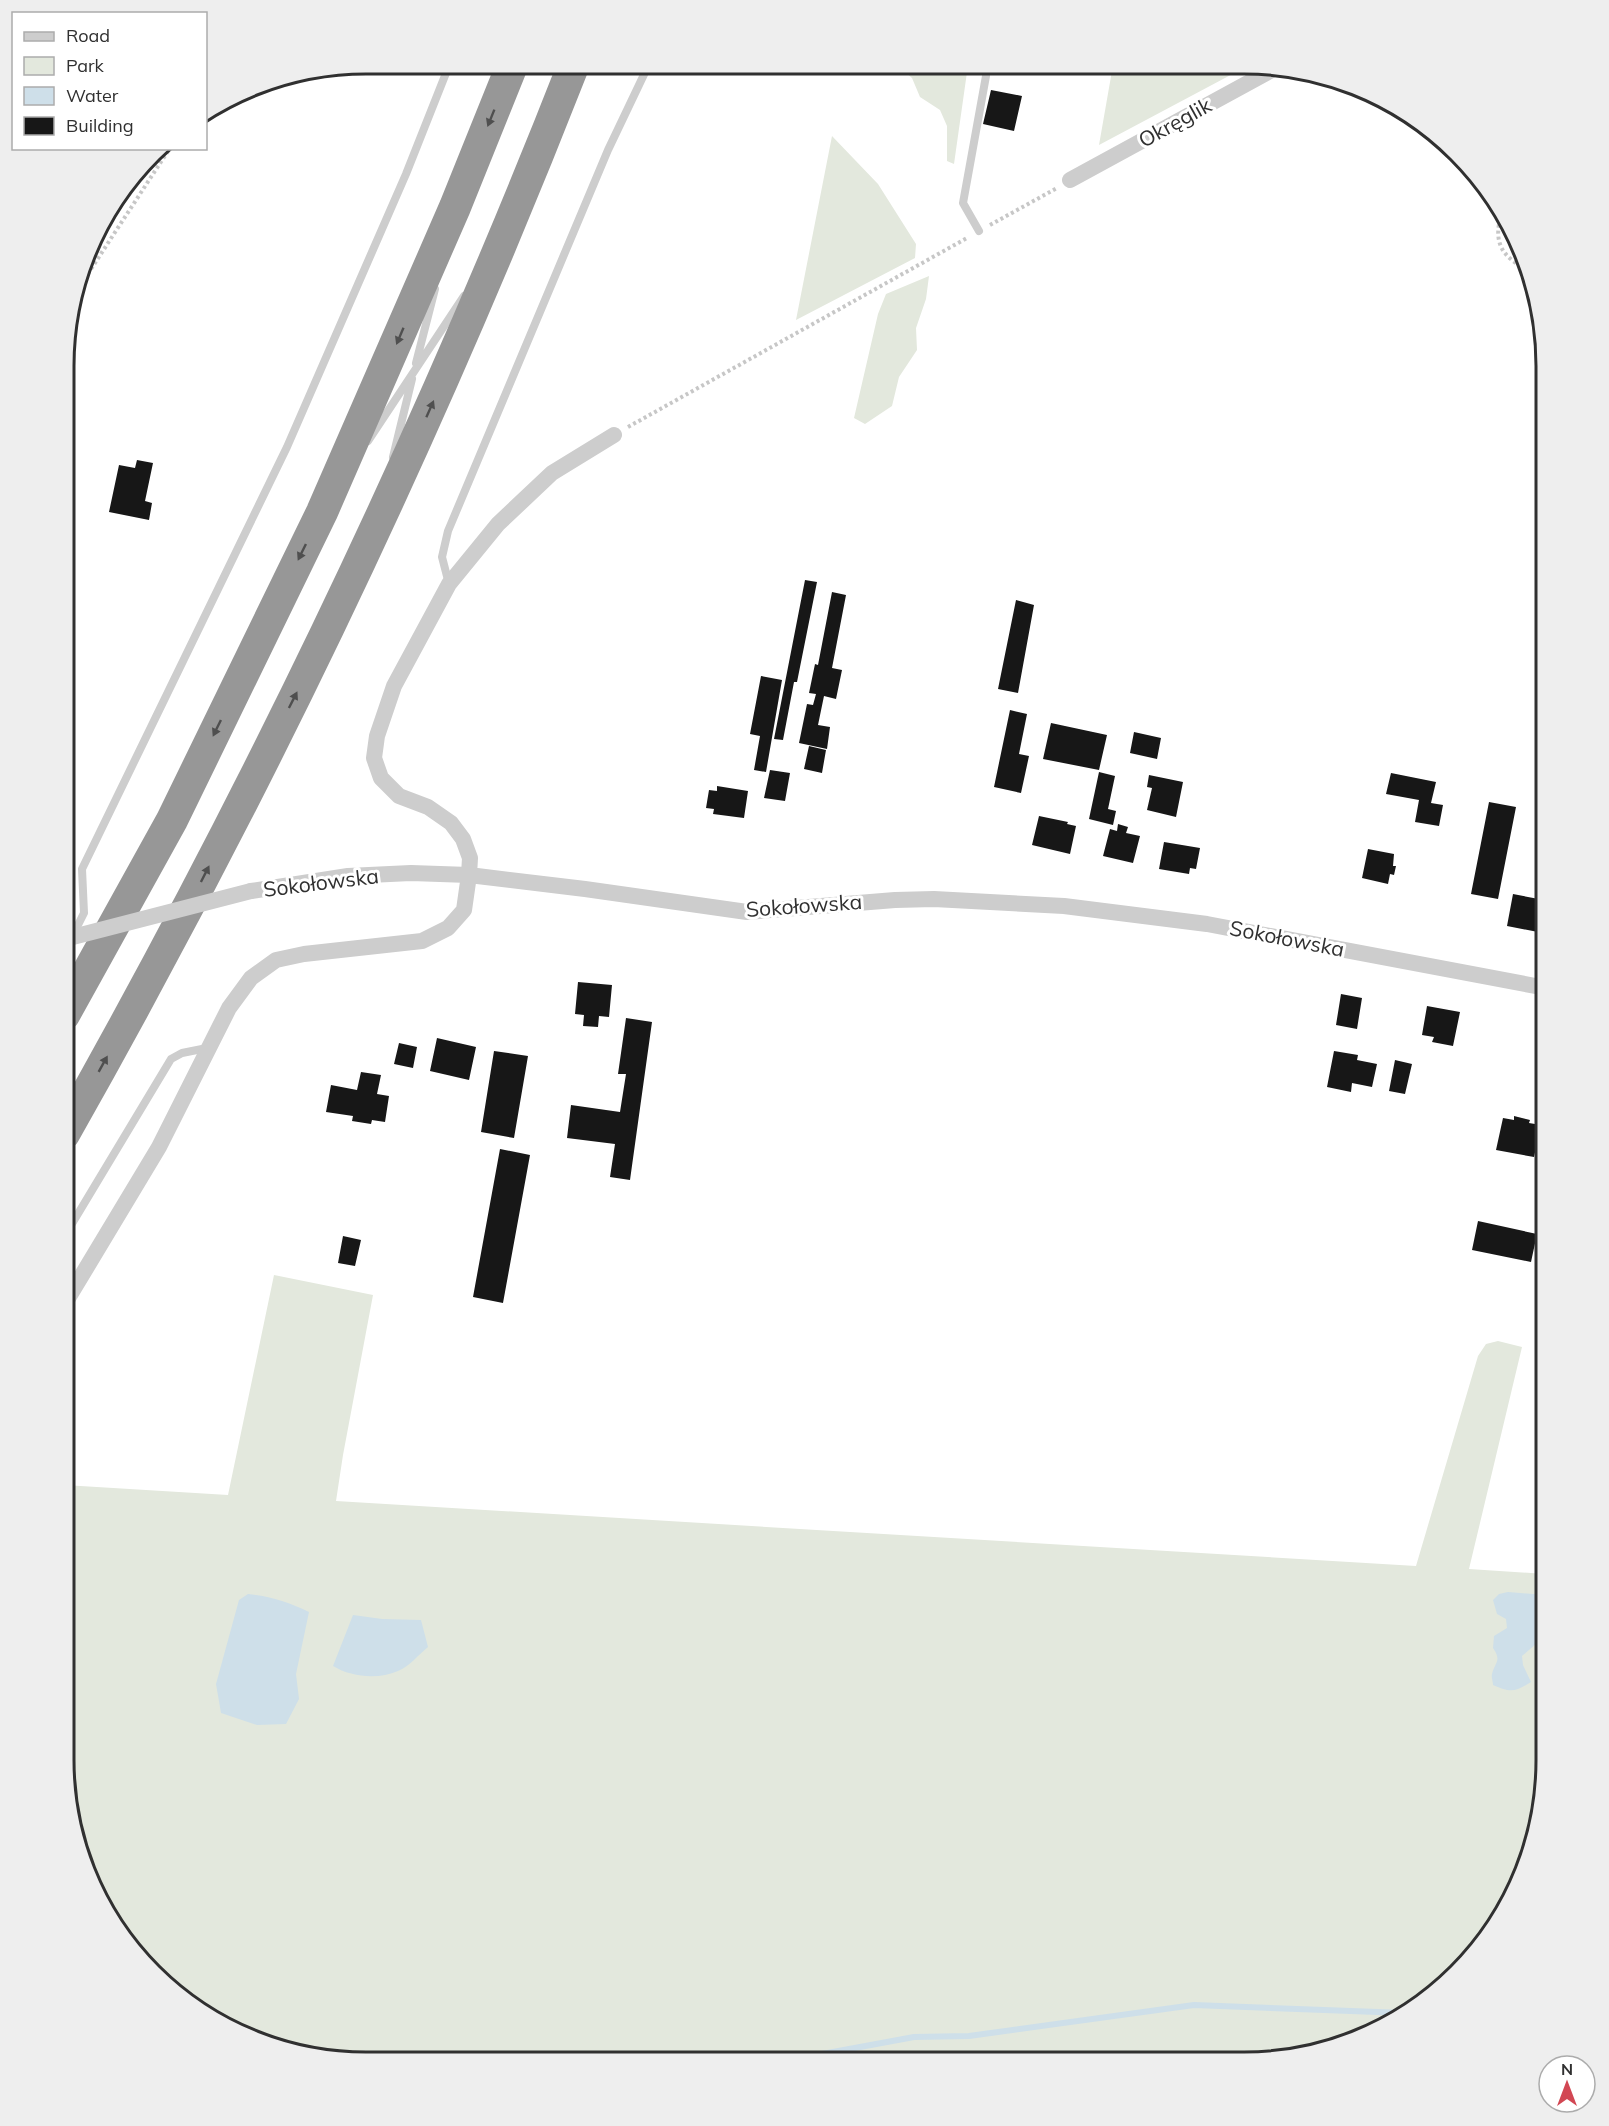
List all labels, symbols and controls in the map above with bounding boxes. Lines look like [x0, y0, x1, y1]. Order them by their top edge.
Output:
legend [12, 12, 207, 150]
text: Road [66, 24, 110, 47]
text: Park [66, 54, 105, 77]
text: Water [66, 84, 119, 107]
street label: Okręglik [1133, 91, 1216, 153]
one-way arrow [486, 109, 496, 127]
text: Building [66, 114, 134, 137]
one-way arrow [395, 328, 405, 346]
one-way arrow [425, 401, 434, 418]
one-way arrow [298, 544, 307, 561]
one-way arrow [289, 691, 298, 708]
one-way arrow [212, 719, 221, 736]
street label: Sokołowska [262, 862, 380, 902]
one-way arrow [201, 865, 210, 882]
street label: Sokołowska [745, 888, 863, 922]
street label: Sokołowska [1228, 914, 1347, 962]
one-way arrow [98, 1055, 108, 1072]
north arrow [1537, 2054, 1597, 2114]
text: N [1561, 2059, 1573, 2079]

